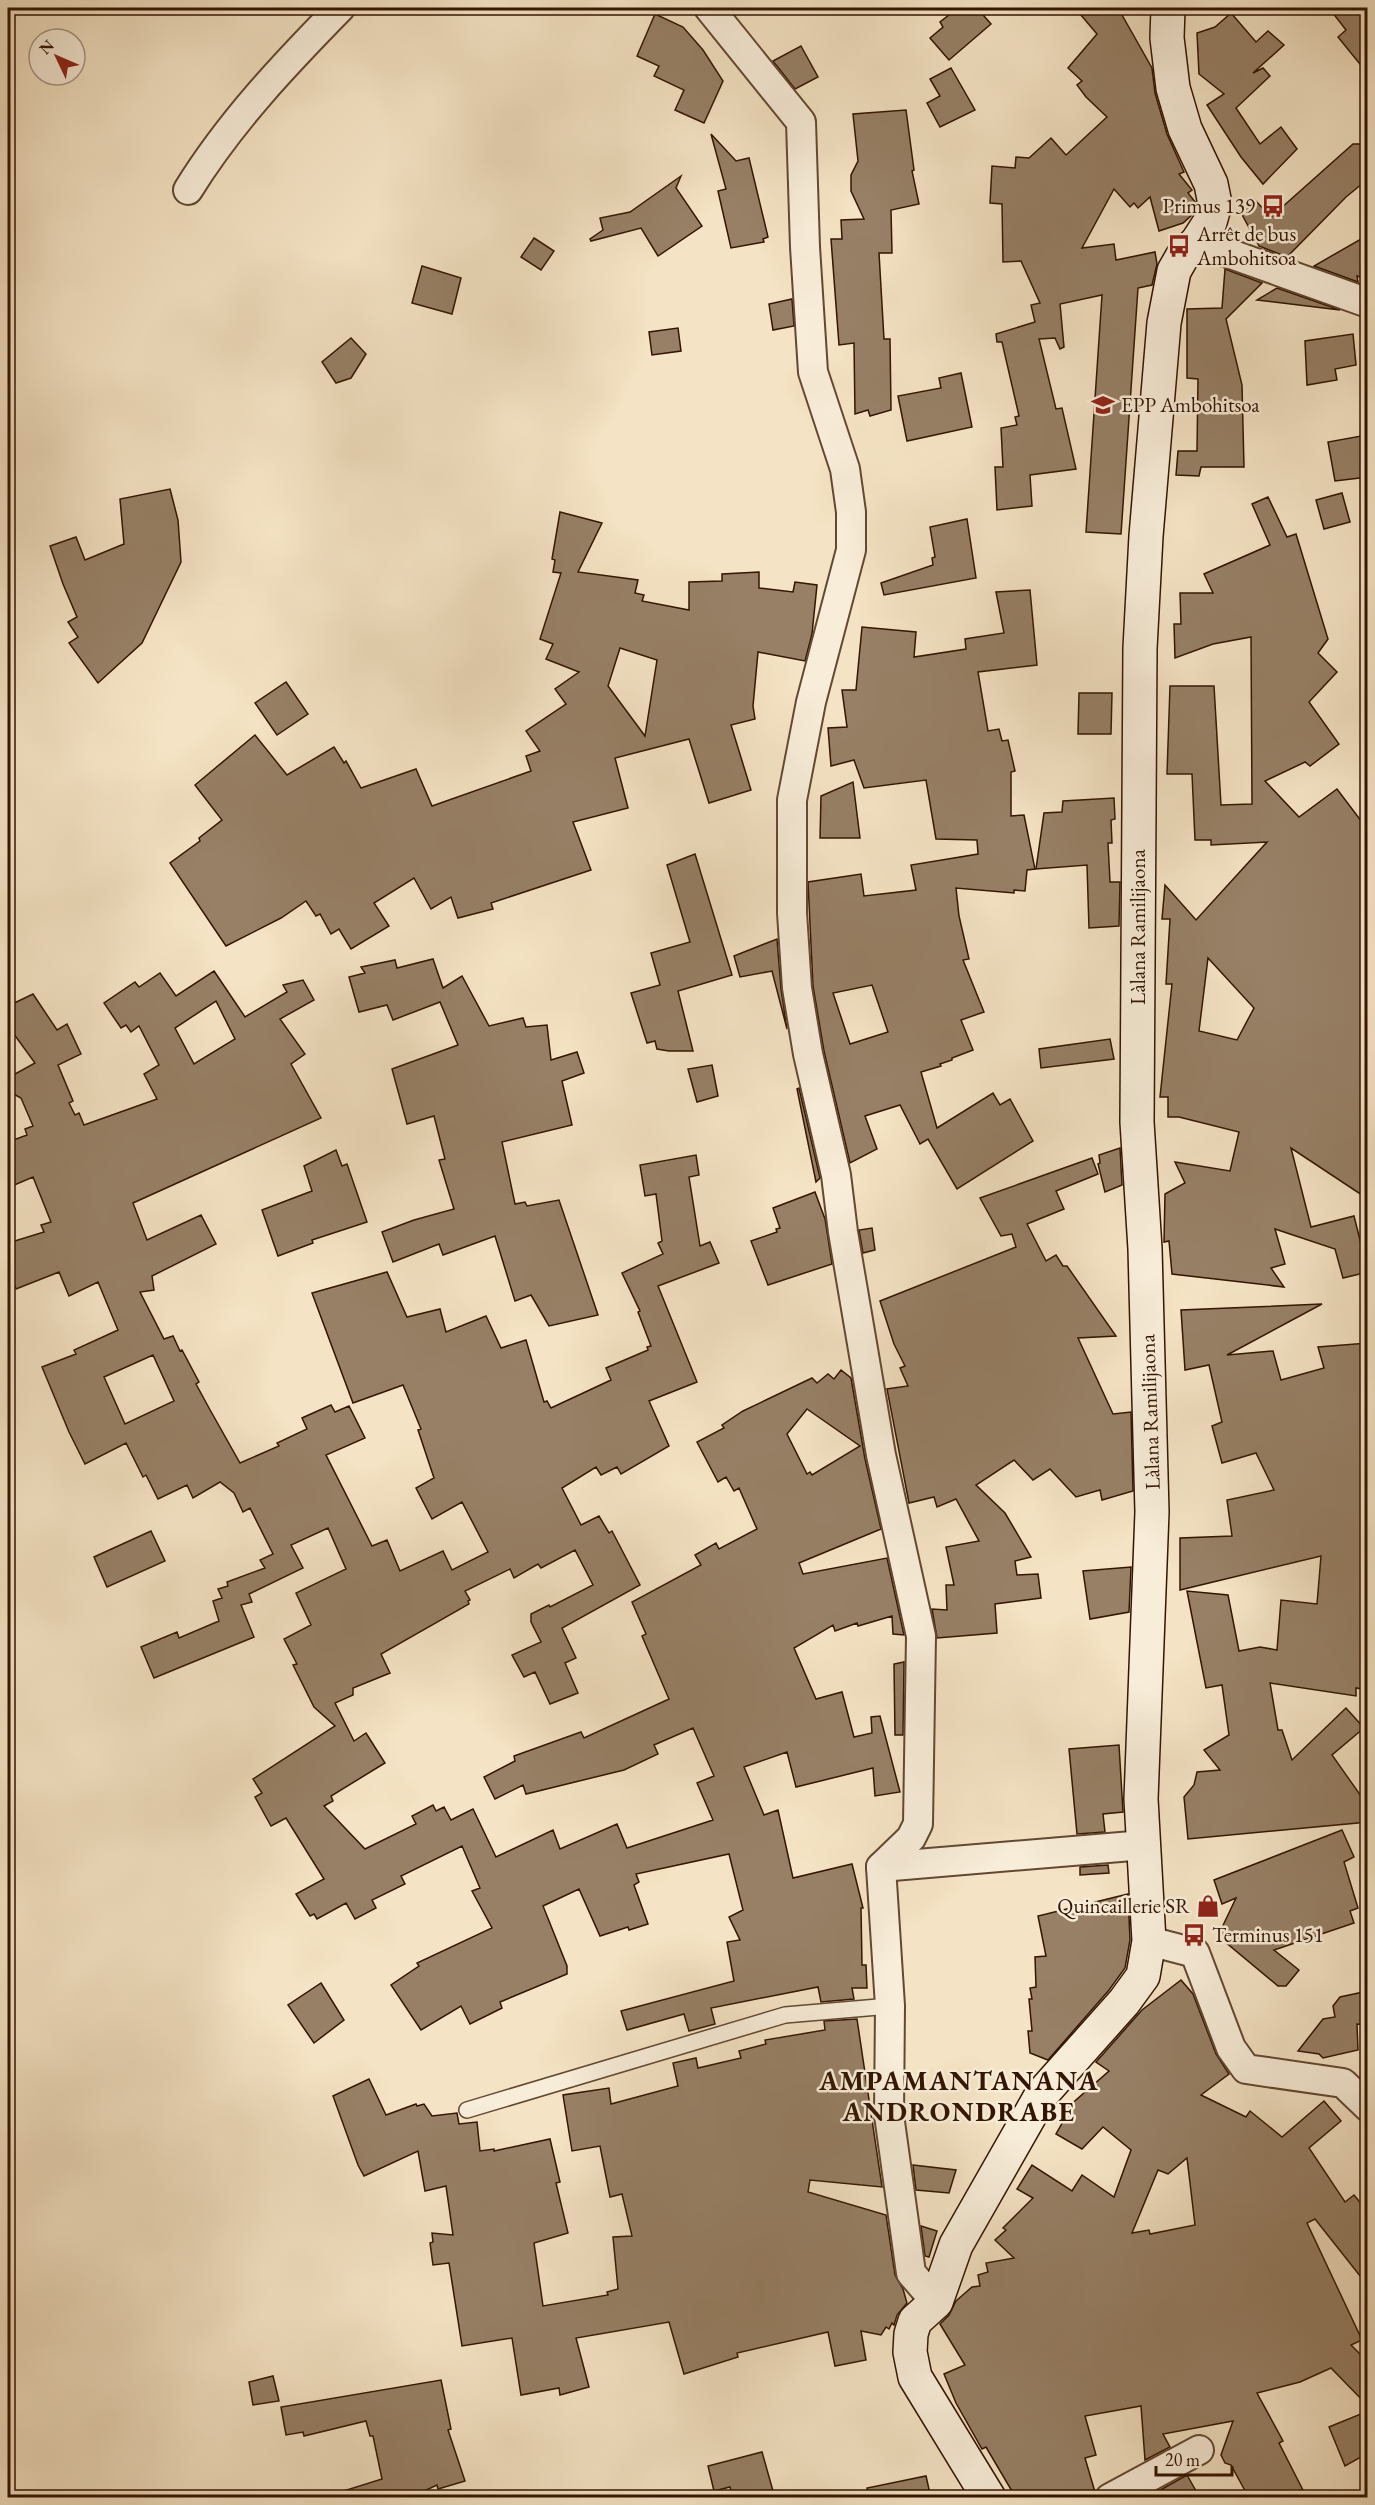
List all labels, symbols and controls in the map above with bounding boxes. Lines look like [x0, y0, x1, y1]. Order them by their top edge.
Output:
north arrow [27, 27, 87, 87]
text: N [35, 35, 59, 59]
place label: Primus 139 [1163, 192, 1255, 219]
bus stop icon: Primus 139 [1260, 193, 1286, 219]
place label: Arrêt de bus Ambohitsoa [1196, 220, 1297, 271]
bus stop icon: Arrêt de bus Ambohitsoa [1166, 233, 1192, 259]
place label: EPP Ambohitsoa [1121, 391, 1260, 418]
school or university icon: EPP Ambohitsoa [1090, 392, 1116, 418]
street label: Làlana Ramilijaona [1124, 849, 1151, 1005]
street label: Làlana Ramilijaona [1133, 1333, 1166, 1490]
place label: Quincaillerie SR [1057, 1892, 1191, 1920]
shop icon: Quincaillerie SR [1195, 1893, 1221, 1919]
place label: Terminus 151 [1212, 1921, 1324, 1948]
bus stop icon: Terminus 151 [1181, 1922, 1207, 1948]
district label: AMPAMANTANANA ANDRONDRABE [818, 2063, 1099, 2129]
scale bar [1156, 2439, 1232, 2477]
text: 20 m [1165, 2448, 1200, 2471]

